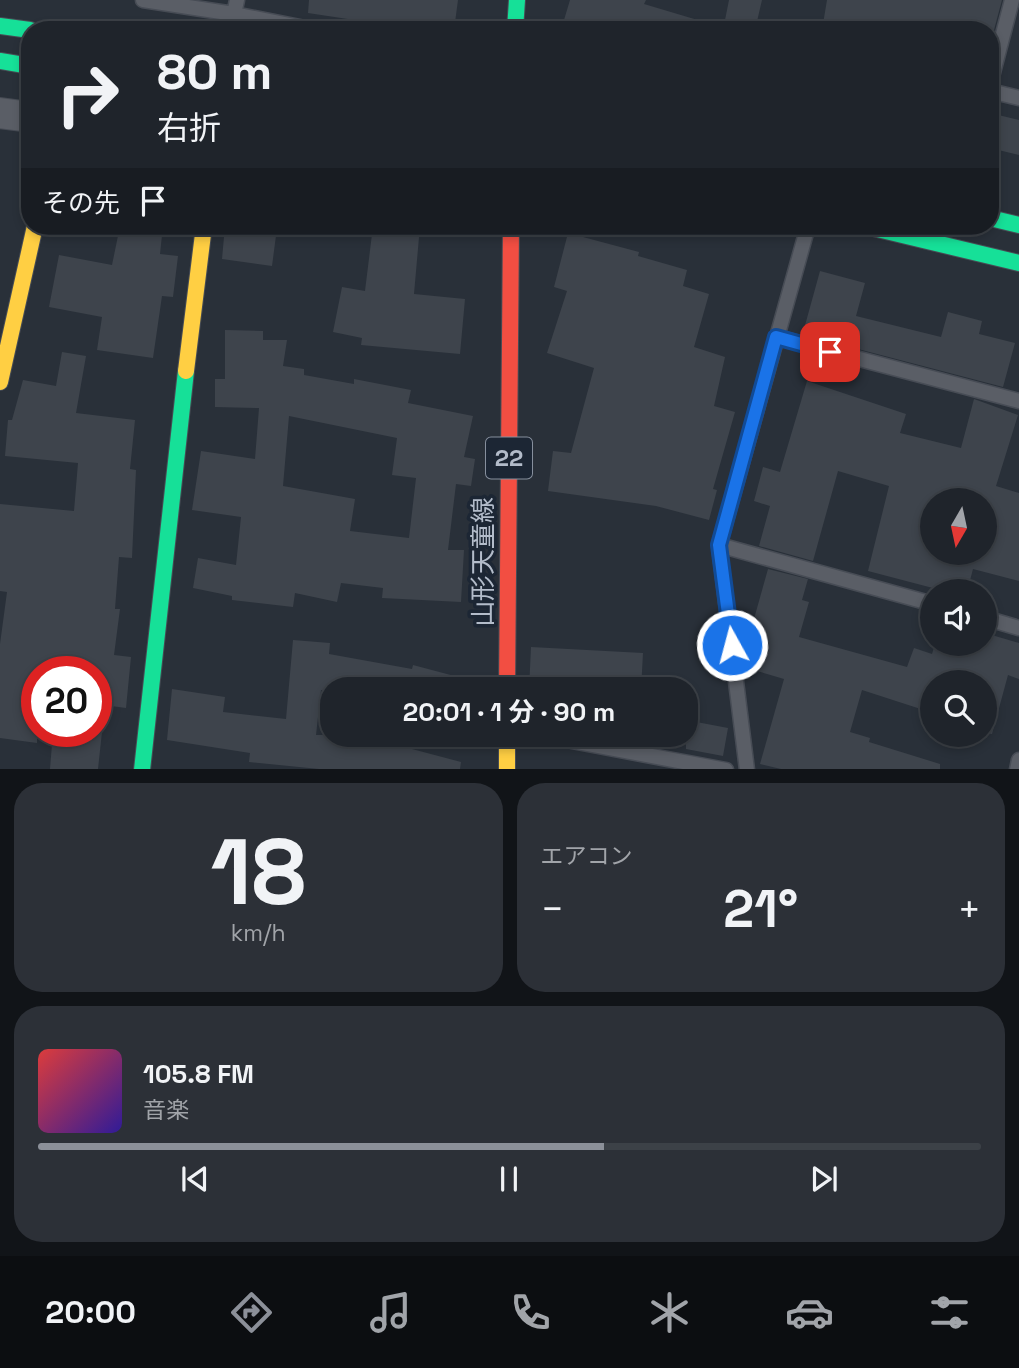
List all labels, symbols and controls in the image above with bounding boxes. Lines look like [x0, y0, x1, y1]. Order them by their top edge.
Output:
text: 80 m [157, 41, 272, 103]
icon: right [42, 49, 133, 140]
text: 右折 [157, 108, 221, 148]
icon: arrive [134, 182, 172, 220]
text: その先 [42, 186, 120, 220]
pin [800, 322, 860, 382]
icon: arrive [811, 333, 849, 371]
road number: 22 [486, 438, 532, 478]
north arrow [920, 488, 998, 565]
map controls [920, 488, 997, 747]
street label: 山形天童線 [466, 497, 500, 627]
button: sound [920, 579, 997, 656]
position arrow [695, 608, 769, 682]
speed limit sign: 20 [21, 656, 112, 747]
button: search [920, 670, 997, 747]
text: 20:01 · 1 分 · 90 m [403, 695, 615, 729]
text: 18 [210, 814, 306, 931]
text: エアコン [541, 841, 633, 871]
text: 21° [723, 876, 798, 942]
text: − [541, 885, 564, 933]
text: + [957, 885, 981, 933]
text: km/h [231, 918, 286, 948]
text: 105.8 FM [143, 1057, 254, 1091]
text: 音楽 [143, 1095, 189, 1125]
icon: previous [176, 1160, 214, 1198]
icon: pause [490, 1160, 528, 1198]
icon: next [805, 1160, 843, 1198]
icon: directions [227, 1288, 276, 1337]
icon: music [366, 1288, 415, 1337]
icon: phone [506, 1288, 555, 1337]
icon: climate [645, 1288, 694, 1337]
icon: car [785, 1288, 834, 1337]
icon: filters [925, 1288, 974, 1337]
text: 20:00 [45, 1292, 136, 1332]

